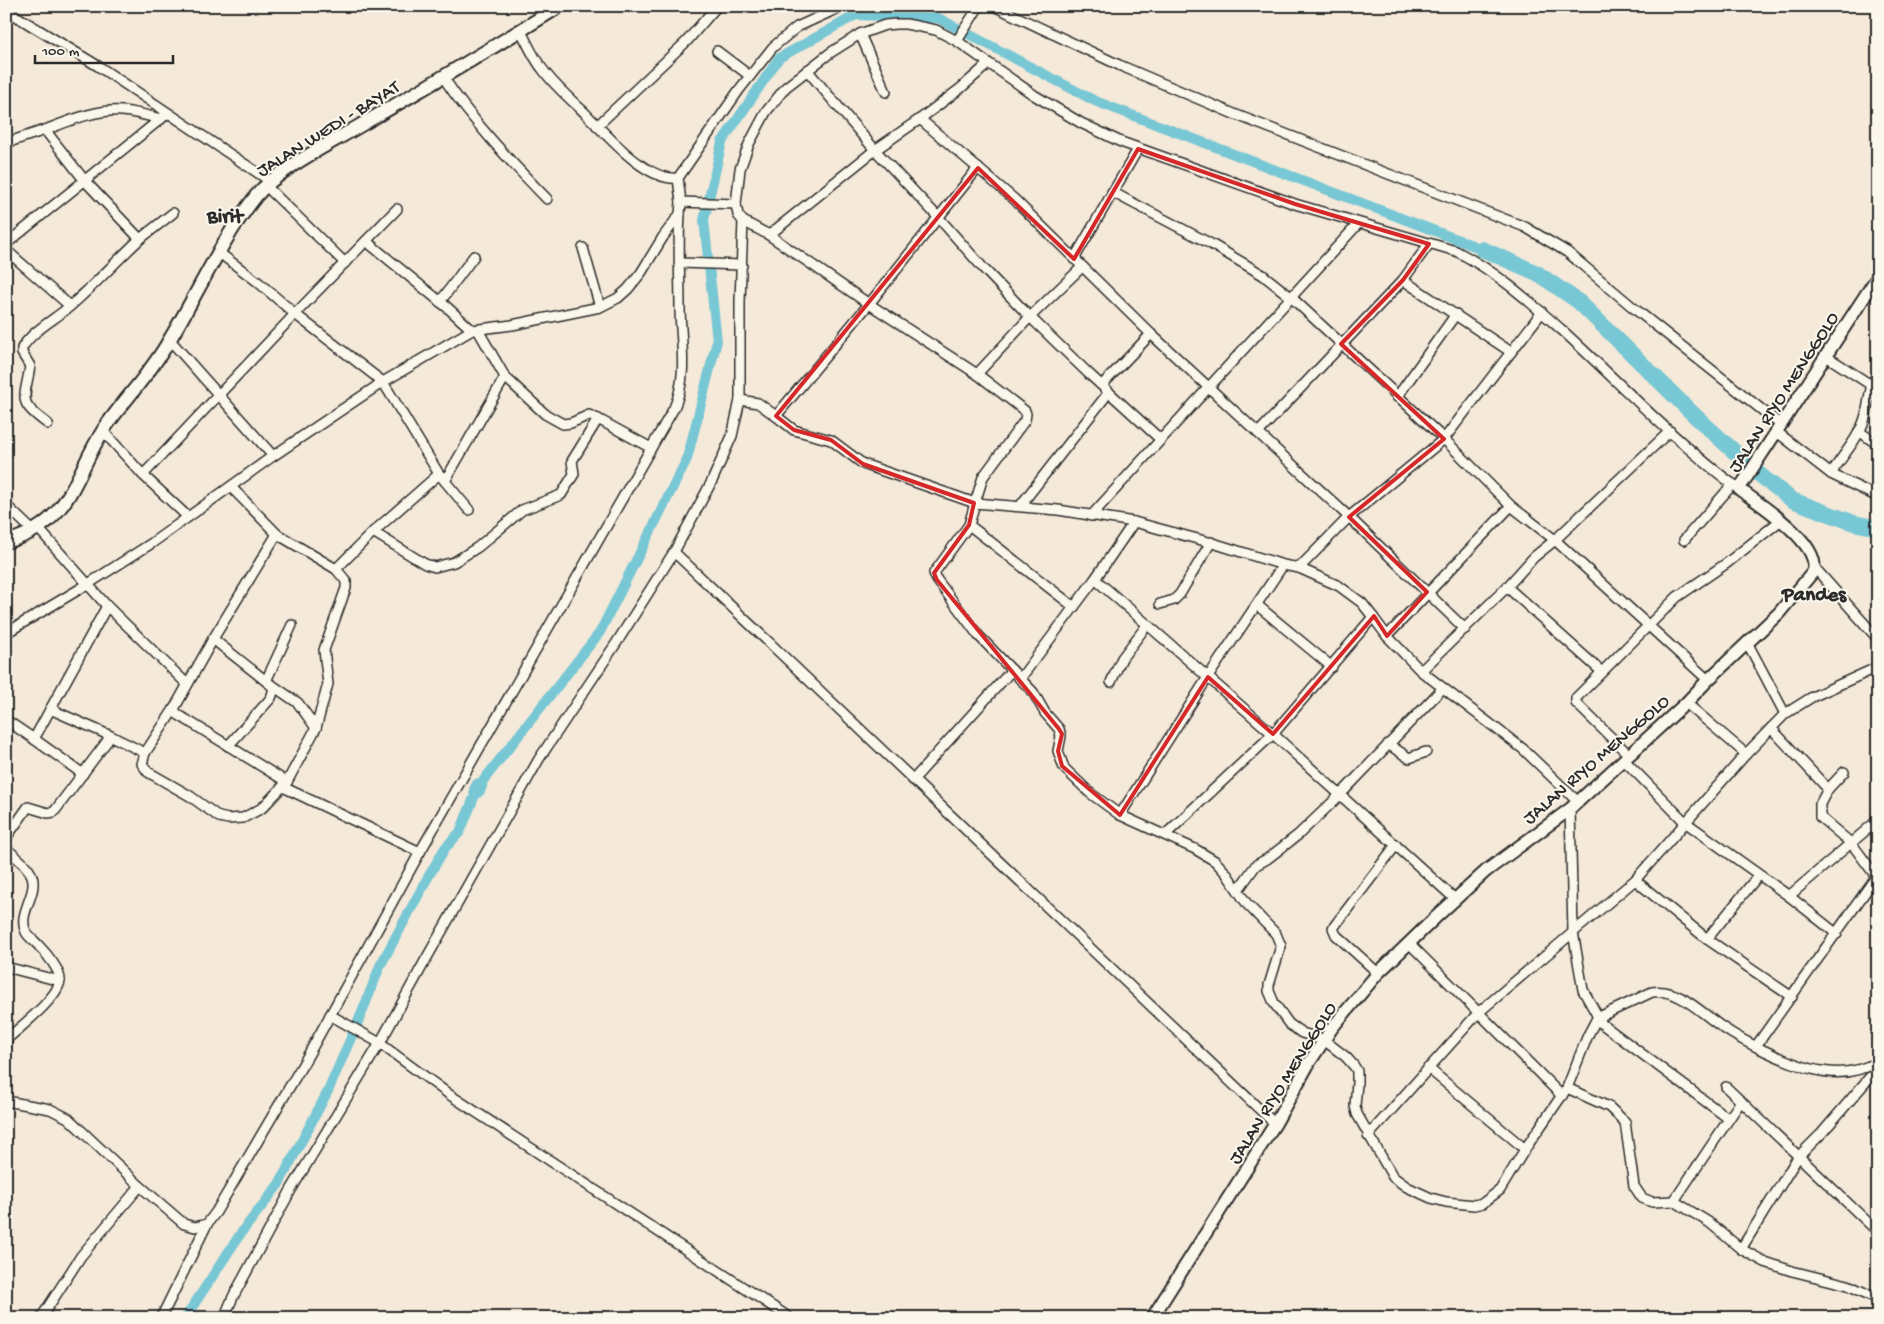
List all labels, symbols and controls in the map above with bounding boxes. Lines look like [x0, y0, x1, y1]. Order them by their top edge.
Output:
scale bar [35, 32, 172, 64]
text: 100 m [41, 43, 80, 61]
street label: JALAN WEDI - BAYAT [253, 76, 405, 183]
district label: Birit [206, 206, 245, 231]
street label: JALAN RIYO MENGGOLO [1724, 308, 1846, 478]
district label: Pandes [1781, 584, 1847, 609]
street label: JALAN RIYO MENGGOLO [1519, 690, 1676, 831]
street label: JALAN RIYO MENGGOLO [1225, 998, 1344, 1169]

